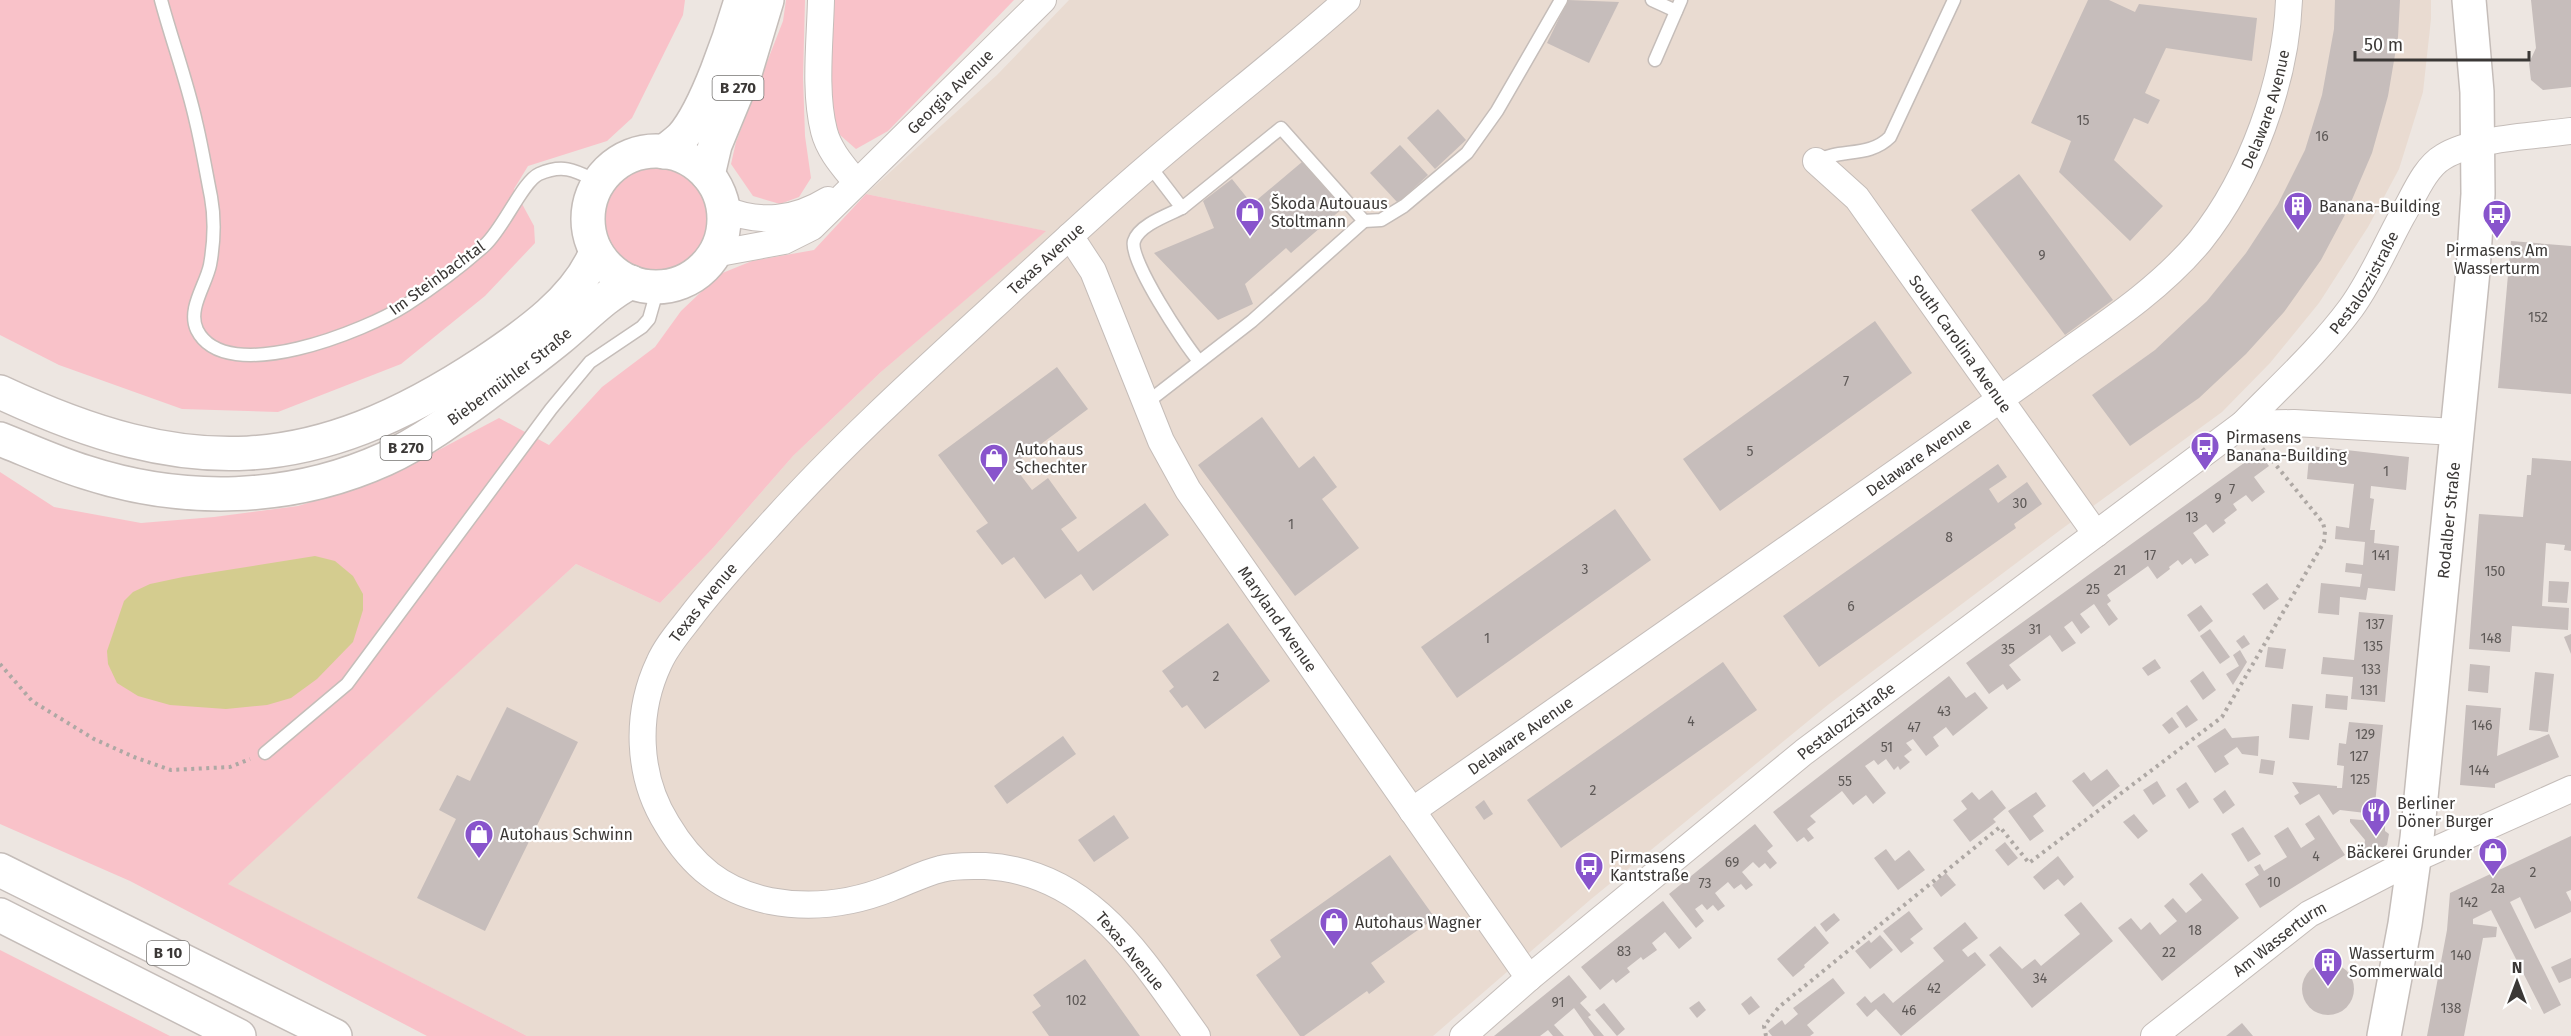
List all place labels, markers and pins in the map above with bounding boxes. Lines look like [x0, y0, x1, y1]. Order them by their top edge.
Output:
building icon: Banana-Building [2282, 190, 2314, 232]
place label: Škoda Autouaus Stoltmann [1271, 193, 1388, 231]
shop icon: Škoda Autouaus Stoltmann [1234, 196, 1266, 238]
place label: Banana-Building [2319, 197, 2440, 216]
bus stop icon: Pirmasens Am Wasserturm [2481, 198, 2513, 240]
place label: Pirmasens Am Wasserturm [2446, 241, 2548, 278]
place label: Pirmasens Banana-Building [2226, 428, 2347, 465]
bus stop icon: Pirmasens Banana-Building [2189, 430, 2221, 472]
place label: Autohaus Schechter [1015, 440, 1088, 477]
shop icon: Autohaus Schechter [978, 442, 1010, 484]
place label: Berliner Döner Burger [2397, 794, 2494, 831]
restaurant icon: Berliner Döner Burger [2360, 796, 2392, 838]
shop icon: Autohaus Schwinn [463, 818, 495, 860]
place label: Autohaus Schwinn [500, 825, 633, 844]
shop icon: Bäckerei Grunder [2477, 836, 2509, 878]
place label: Bäckerei Grunder [2347, 843, 2473, 862]
place label: Pirmasens Kantstraße [1610, 848, 1689, 885]
bus stop icon: Pirmasens Kantstraße [1573, 850, 1605, 892]
shop icon: Autohaus Wagner [1318, 906, 1350, 948]
place label: Autohaus Wagner [1355, 913, 1482, 932]
place label: Wasserturm Sommerwald [2349, 944, 2443, 981]
building icon: Wasserturm Sommerwald [2312, 946, 2344, 988]

